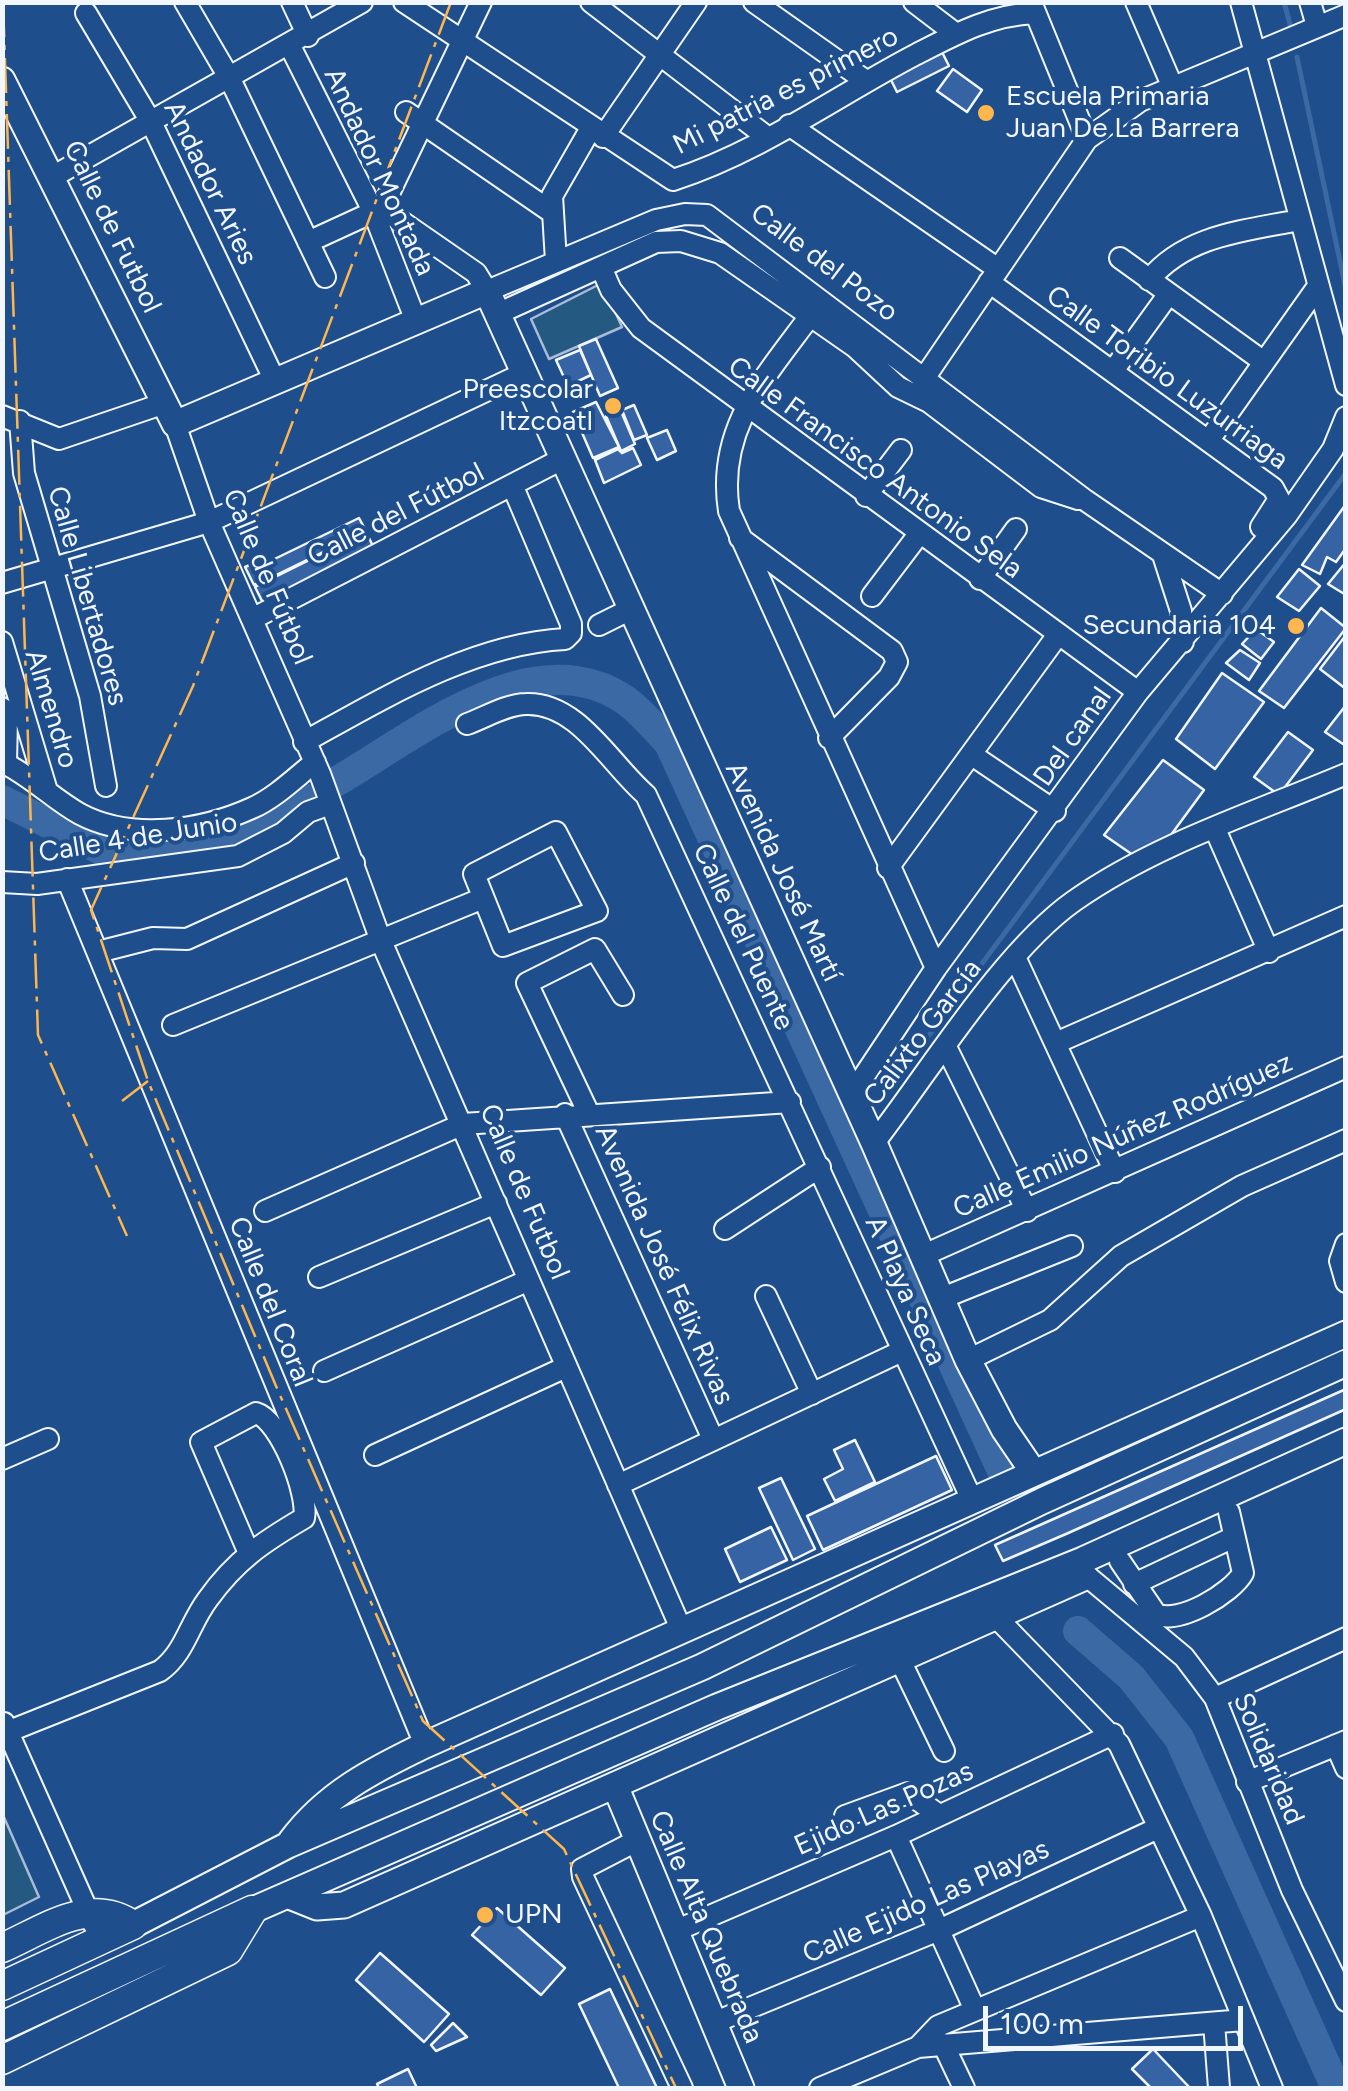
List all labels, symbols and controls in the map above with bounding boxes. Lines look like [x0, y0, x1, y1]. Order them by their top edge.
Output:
street label: Mi patria es primero [668, 20, 904, 162]
street label: Andador Montada [316, 63, 442, 281]
place label: Escuela Primaria Juan De La Barrera [1006, 80, 1239, 146]
street label: Andador Aries [156, 96, 264, 270]
marker: Escuela Primaria Juan De La Barrera [975, 102, 997, 124]
street label: Calle de Futbol [56, 135, 168, 319]
street label: Calle del Pozo [744, 197, 904, 329]
street label: Calle Toribio Luzurriaga [1039, 279, 1295, 477]
street label: Calle Francisco Antonio Sela [721, 350, 1029, 586]
place label: Preescolar Itzcoatl [463, 373, 593, 439]
marker: Preescolar Itzcoatl [602, 395, 624, 417]
street label: Calle del Fútbol [302, 456, 490, 574]
street label: Calle Libertadores [40, 483, 134, 709]
street label: Calle de Fútbol [215, 484, 319, 670]
place label: Secundaria 104 [1082, 609, 1276, 643]
marker: Secundaria 104 [1285, 615, 1307, 637]
street label: Almendro [17, 646, 85, 772]
street label: Del canal [1027, 681, 1119, 793]
street label: Avenida José Martí [717, 757, 849, 987]
street label: Calle 4 de Junio [36, 806, 240, 870]
street label: Calle del Puente [685, 838, 801, 1036]
street label: Calixto García [857, 953, 989, 1113]
street label: Calle Emilio Núñez Rodríguez [948, 1046, 1298, 1226]
street label: Calle de Futbol [472, 1099, 576, 1285]
street label: Avenida José Félix Rivas [587, 1120, 741, 1410]
street label: A Playa Seca [857, 1211, 953, 1371]
street label: Calle del Coral [221, 1212, 319, 1392]
street label: Solidaridad [1225, 1688, 1311, 1830]
street label: Ejido Las Pozas [789, 1755, 979, 1863]
street label: Calle Alta Quebrada [642, 1806, 770, 2048]
street label: Calle Ejido Las Playas [798, 1833, 1054, 1971]
place label: UPN [505, 1898, 563, 1932]
marker: UPN [474, 1904, 496, 1926]
scale bar [988, 1986, 1248, 2048]
text: 100 m [1000, 2005, 1084, 2042]

